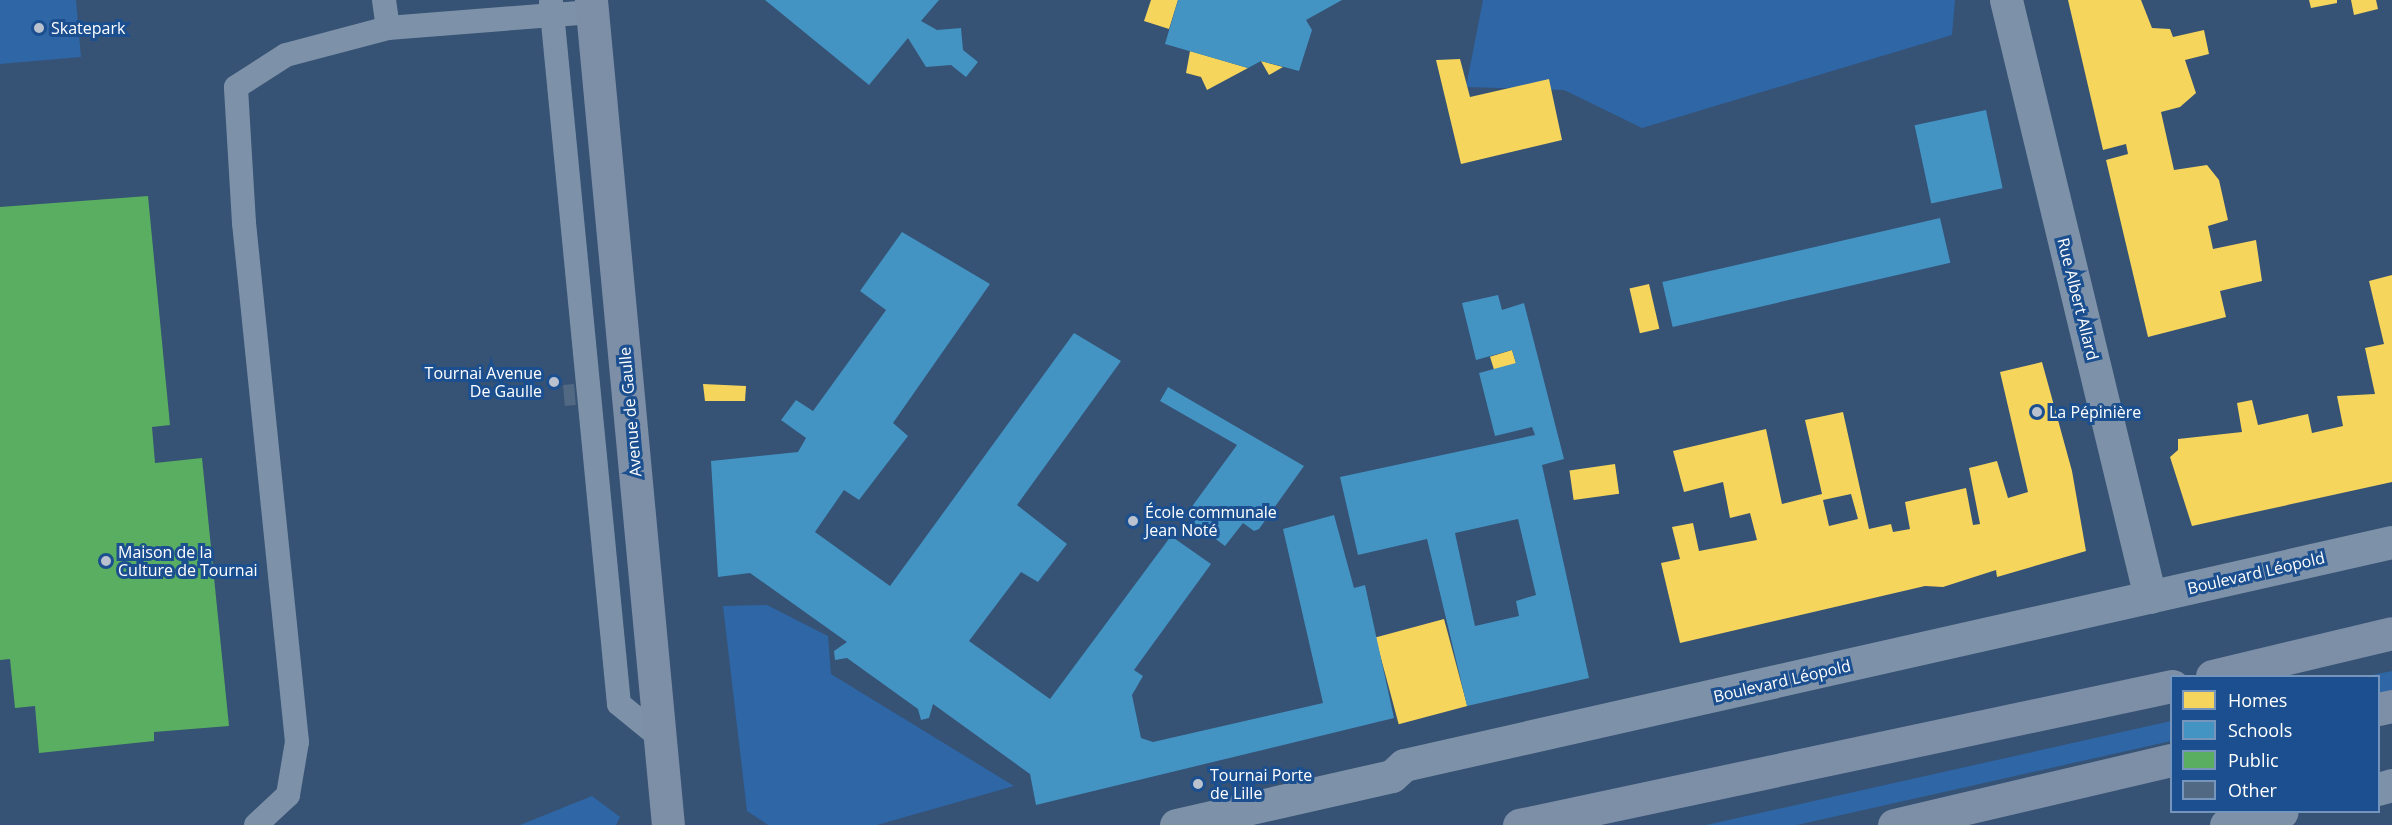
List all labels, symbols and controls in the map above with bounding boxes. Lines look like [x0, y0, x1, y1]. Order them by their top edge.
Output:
place label: Skatepark [51, 18, 125, 38]
marker: Skatepark [32, 21, 46, 35]
street label: Rue Albert Allard [2053, 236, 2103, 362]
street label: Avenue de Gaulle [615, 346, 645, 478]
place label: Tournai Avenue De Gaulle [425, 363, 542, 401]
marker: Tournai Avenue De Gaulle [547, 375, 561, 389]
place label: La Pépinière [2049, 402, 2141, 422]
marker: La Pépinière [2030, 405, 2044, 419]
place label: École communale Jean Noté [1145, 502, 1277, 540]
marker: École communale Jean Noté [1126, 514, 1140, 528]
place label: Maison de la Culture de Tournai [118, 542, 258, 580]
street label: Boulevard Léopold [2185, 548, 2327, 598]
marker: Maison de la Culture de Tournai [99, 554, 113, 568]
street label: Boulevard Léopold [1711, 656, 1853, 706]
legend [2170, 675, 2380, 813]
text: Homes [2228, 688, 2287, 712]
text: Schools [2228, 718, 2292, 742]
text: Public [2228, 748, 2279, 772]
place label: Tournai Porte de Lille [1210, 765, 1312, 803]
marker: Tournai Porte de Lille [1191, 777, 1205, 791]
text: Other [2228, 778, 2277, 802]

